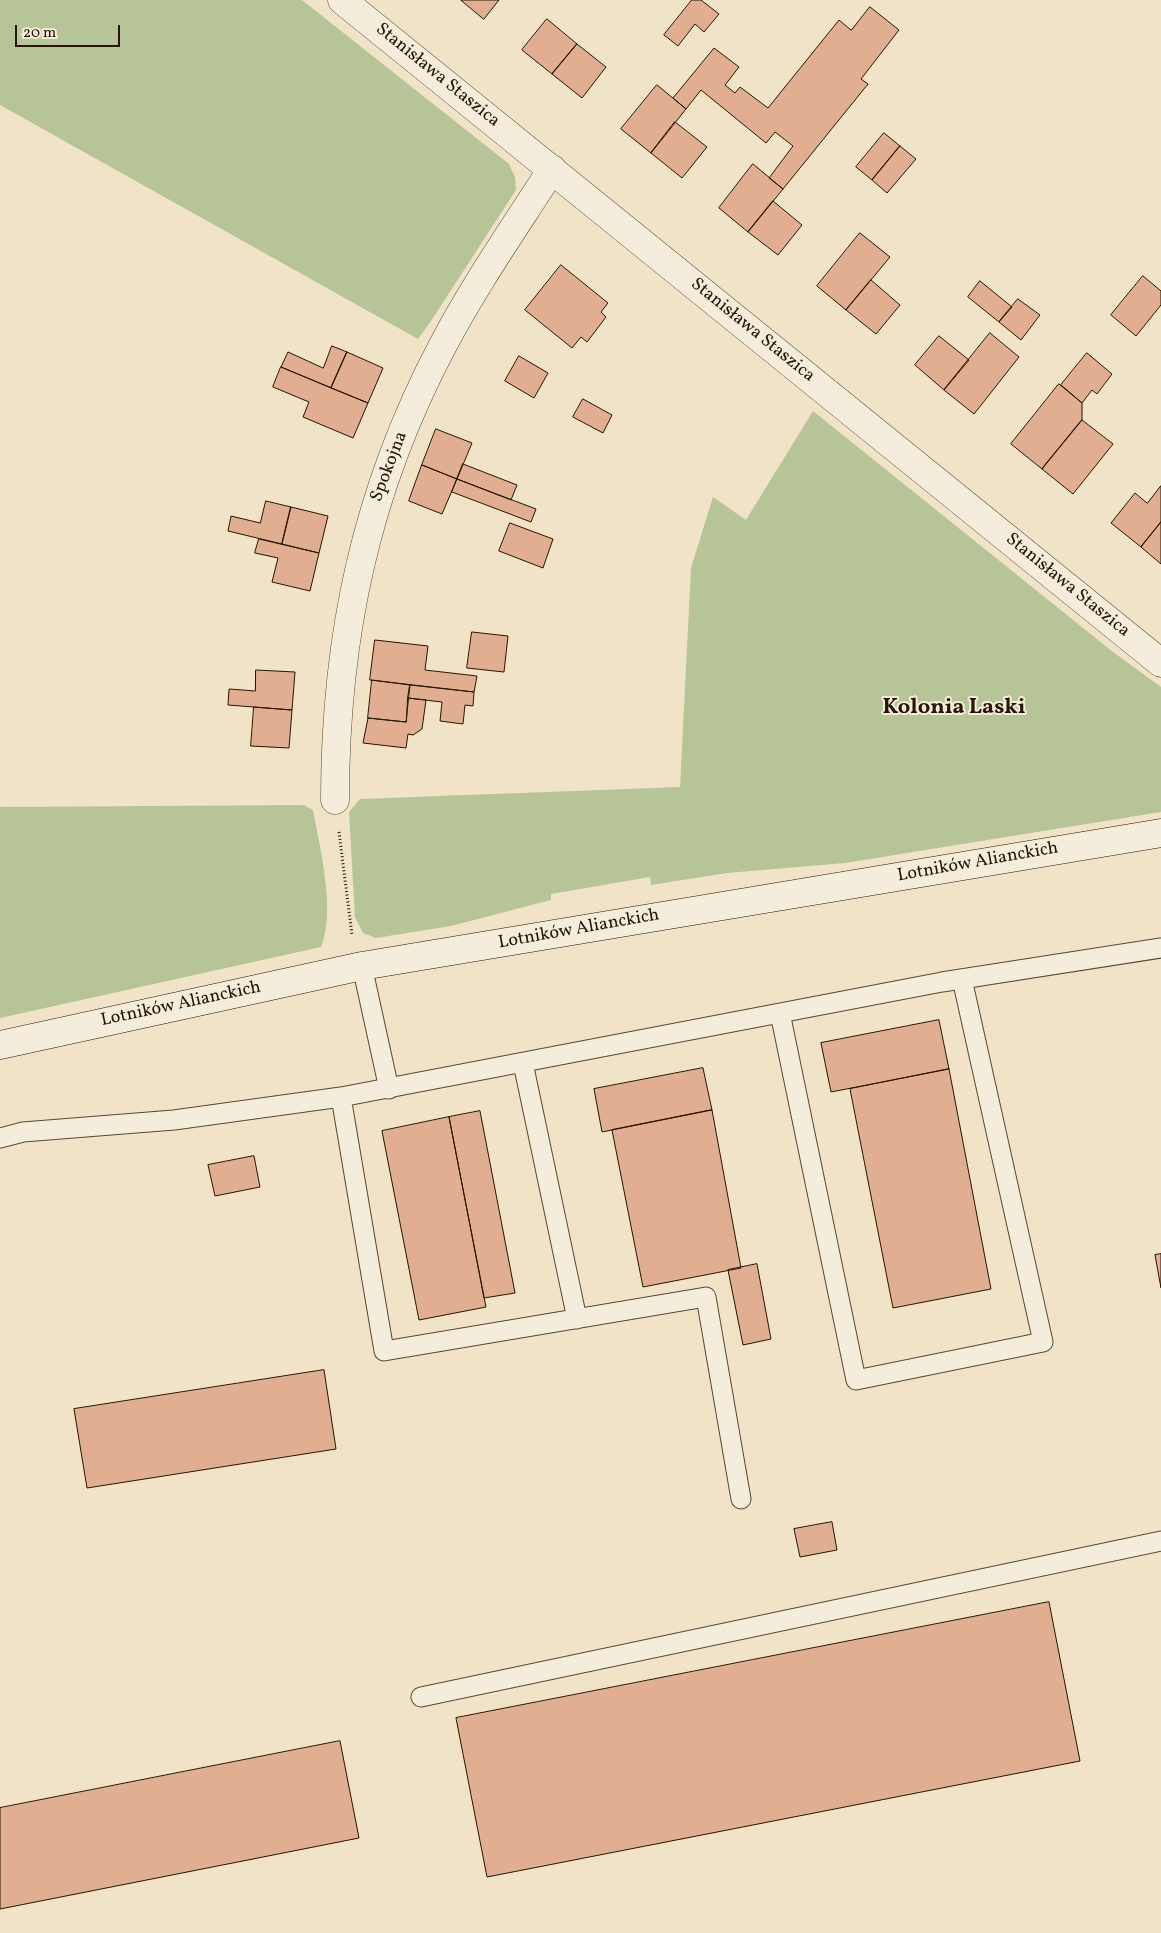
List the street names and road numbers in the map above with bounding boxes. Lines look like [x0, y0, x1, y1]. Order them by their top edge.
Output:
street label: Stanisława Staszica [370, 19, 504, 133]
street label: Stanisława Staszica [685, 274, 819, 388]
street label: Spokojna [367, 429, 413, 505]
street label: Stanisława Staszica [1000, 529, 1134, 643]
street label: Lotników Alianckich [896, 838, 1060, 888]
street label: Lotników Alianckich [497, 905, 661, 955]
street label: Lotników Alianckich [99, 977, 263, 1033]

